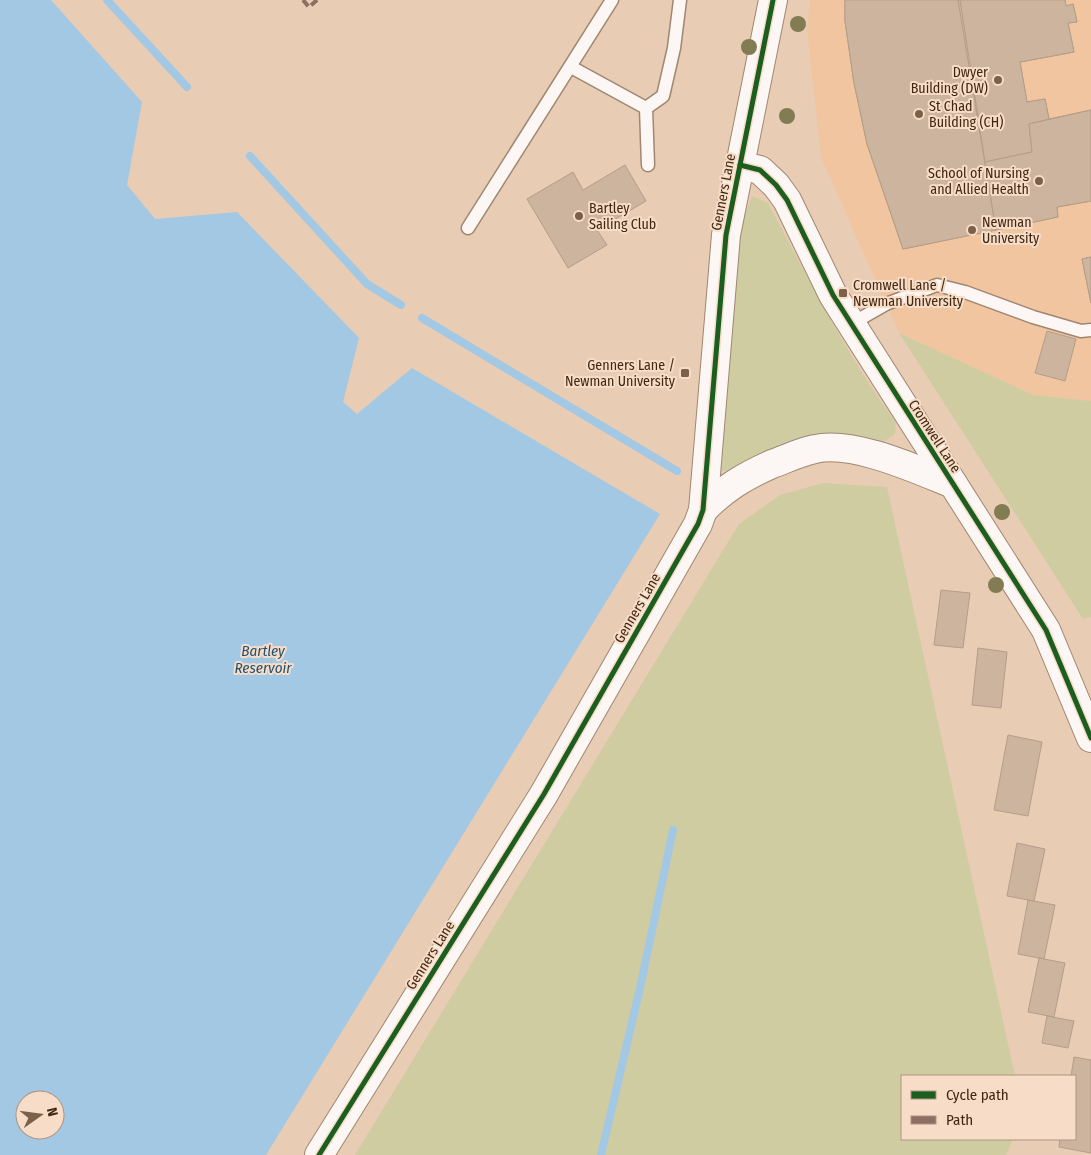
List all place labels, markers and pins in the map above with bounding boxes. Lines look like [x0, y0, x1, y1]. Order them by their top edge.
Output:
place label: Dwyer Building (DW) [911, 64, 988, 97]
marker: Dwyer Building (DW) [992, 74, 1004, 86]
place label: St Chad Building (CH) [929, 98, 1003, 131]
marker: St Chad Building (CH) [913, 108, 925, 120]
place label: School of Nursing and Allied Health [928, 165, 1029, 198]
marker: School of Nursing and Allied Health [1033, 175, 1045, 187]
place label: Bartley Sailing Club [589, 200, 656, 233]
marker: Bartley Sailing Club [573, 210, 585, 222]
place label: Newman University [982, 214, 1040, 247]
marker: Newman University [966, 224, 978, 236]
place label: Cromwell Lane / Newman University [853, 277, 964, 310]
marker: Cromwell Lane / Newman University [837, 287, 849, 299]
place label: Genners Lane / Newman University [565, 357, 676, 390]
marker: Genners Lane / Newman University [679, 367, 691, 379]

